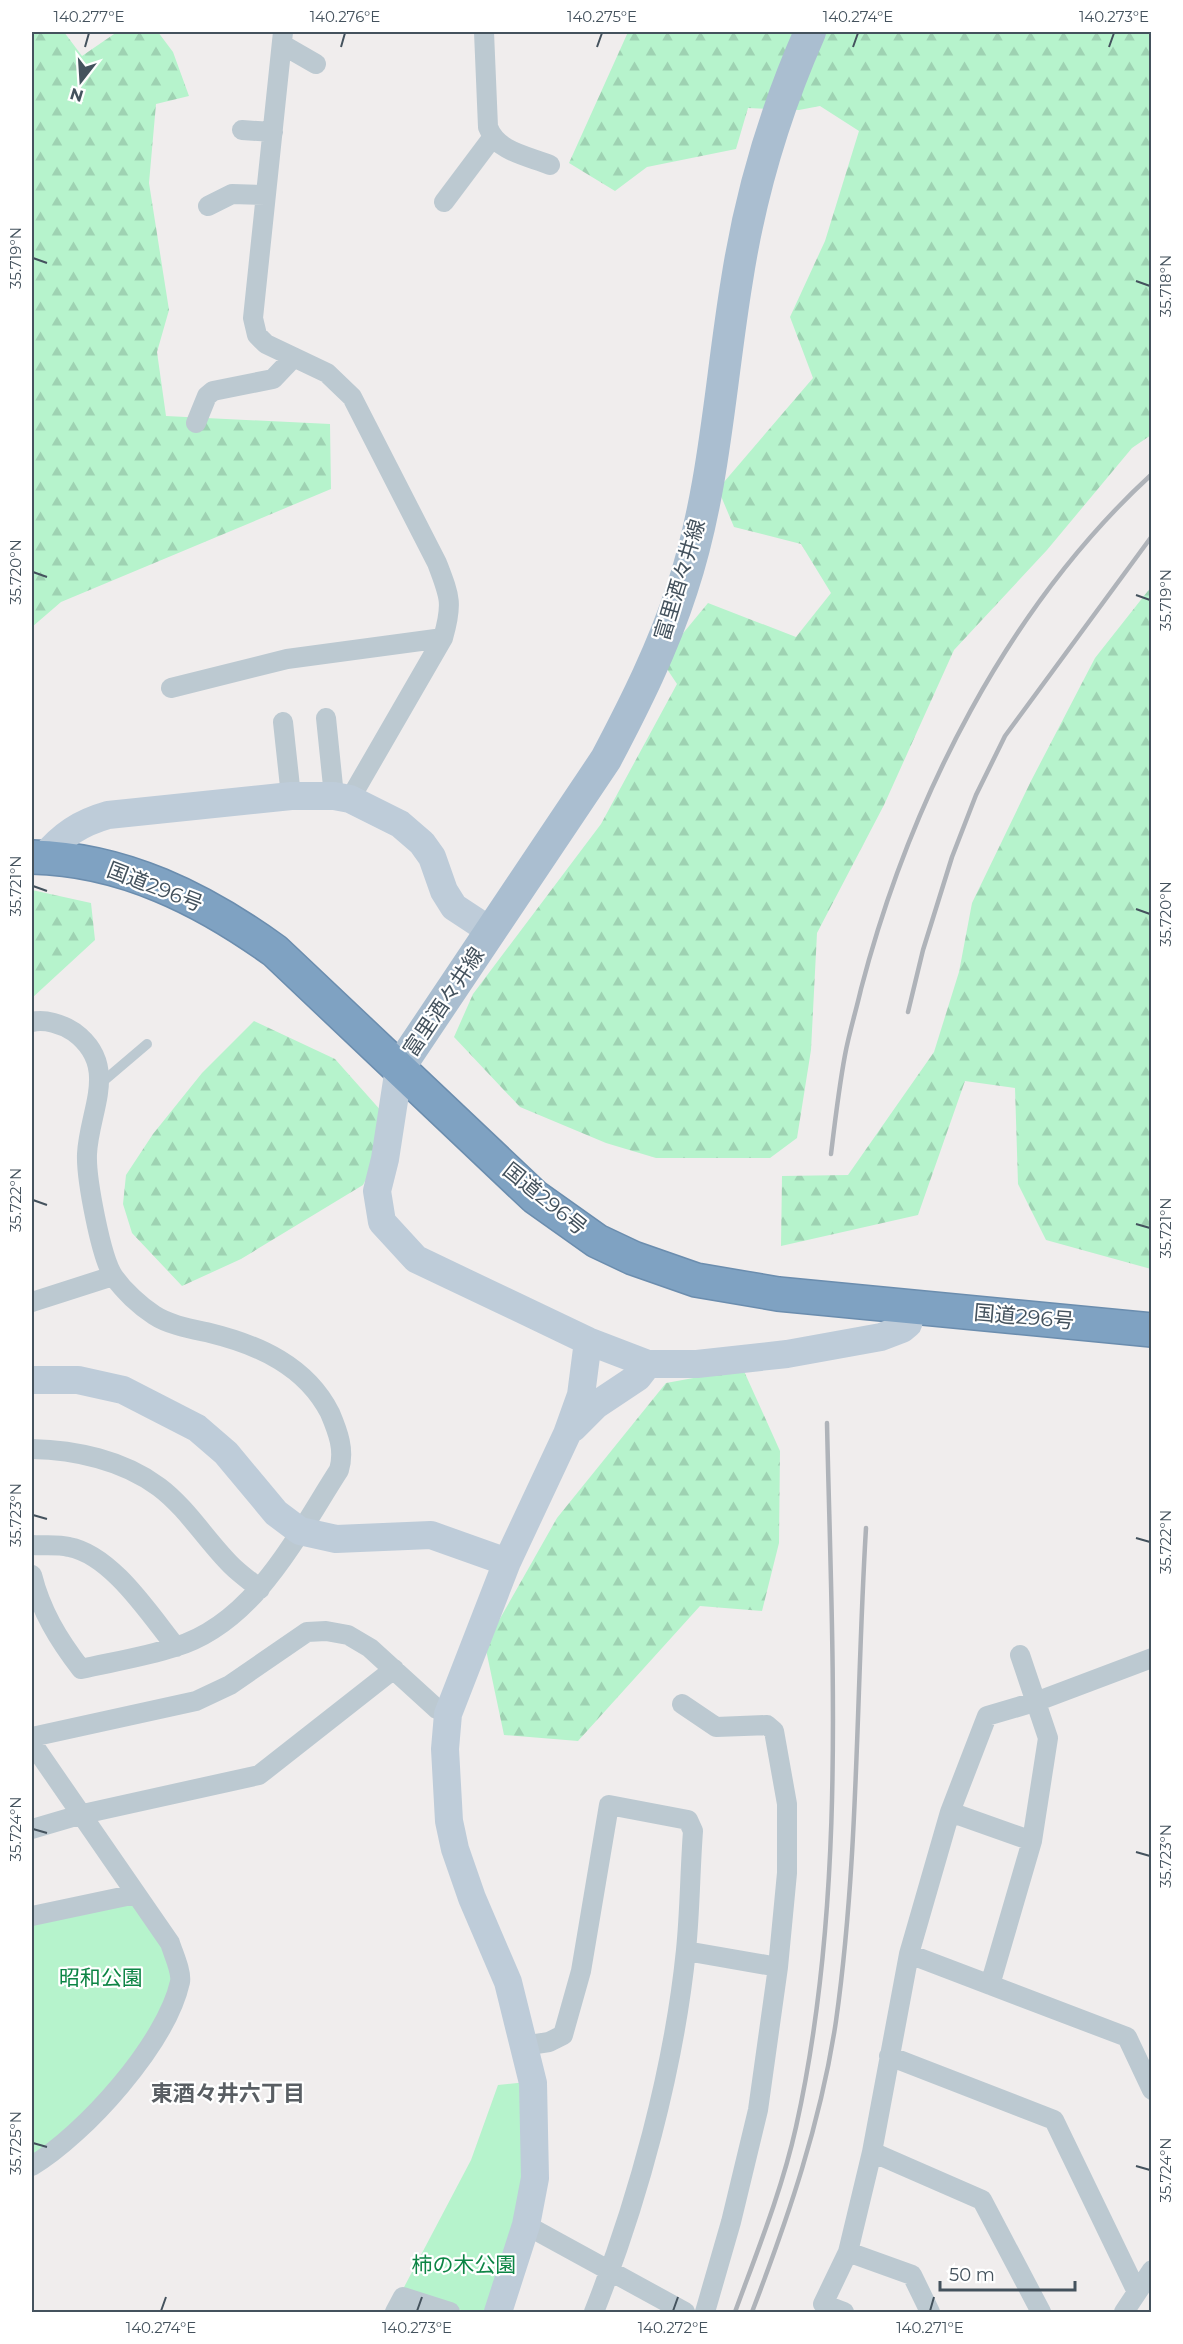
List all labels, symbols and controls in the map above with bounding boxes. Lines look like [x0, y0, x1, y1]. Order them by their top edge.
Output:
text: 140.277°E [54, 7, 124, 26]
text: 140.276°E [310, 7, 380, 26]
text: 140.275°E [567, 7, 637, 26]
text: 140.274°E [823, 7, 893, 26]
text: 140.273°E [1079, 7, 1149, 26]
north arrow [51, 51, 111, 111]
text: N [68, 84, 86, 106]
text: 35.719°N [6, 227, 25, 289]
text: 35.718°N [1156, 255, 1175, 317]
street label: 富里酒々井線 [649, 516, 710, 644]
text: 35.720°N [6, 539, 25, 605]
text: 35.719°N [1156, 569, 1175, 631]
text: 35.721°N [6, 855, 25, 917]
street label: 国道296号 [104, 857, 207, 916]
text: 35.720°N [1156, 881, 1175, 947]
street label: 富里酒々井線 [398, 943, 489, 1061]
street label: 国道296号 [498, 1157, 592, 1240]
text: 35.722°N [6, 1168, 25, 1232]
text: 35.721°N [1156, 1197, 1175, 1259]
street label: 国道296号 [973, 1300, 1075, 1333]
text: 35.723°N [6, 1483, 25, 1547]
text: 35.722°N [1156, 1510, 1175, 1574]
text: 35.724°N [6, 1797, 25, 1861]
text: 35.723°N [1156, 1824, 1175, 1888]
park label: 昭和公園 [59, 1965, 143, 1990]
district label: 東酒々井六丁目 [151, 2080, 305, 2107]
text: 35.725°N [6, 2111, 25, 2175]
text: 35.724°N [1156, 2138, 1175, 2202]
park label: 柿の木公園 [412, 2252, 517, 2277]
scale bar [940, 2254, 1075, 2292]
text: 50 m [949, 2264, 995, 2286]
text: 140.274°E [126, 2318, 196, 2337]
text: 140.273°E [382, 2318, 452, 2337]
text: 140.272°E [638, 2318, 708, 2337]
text: 140.271°E [896, 2318, 964, 2337]

